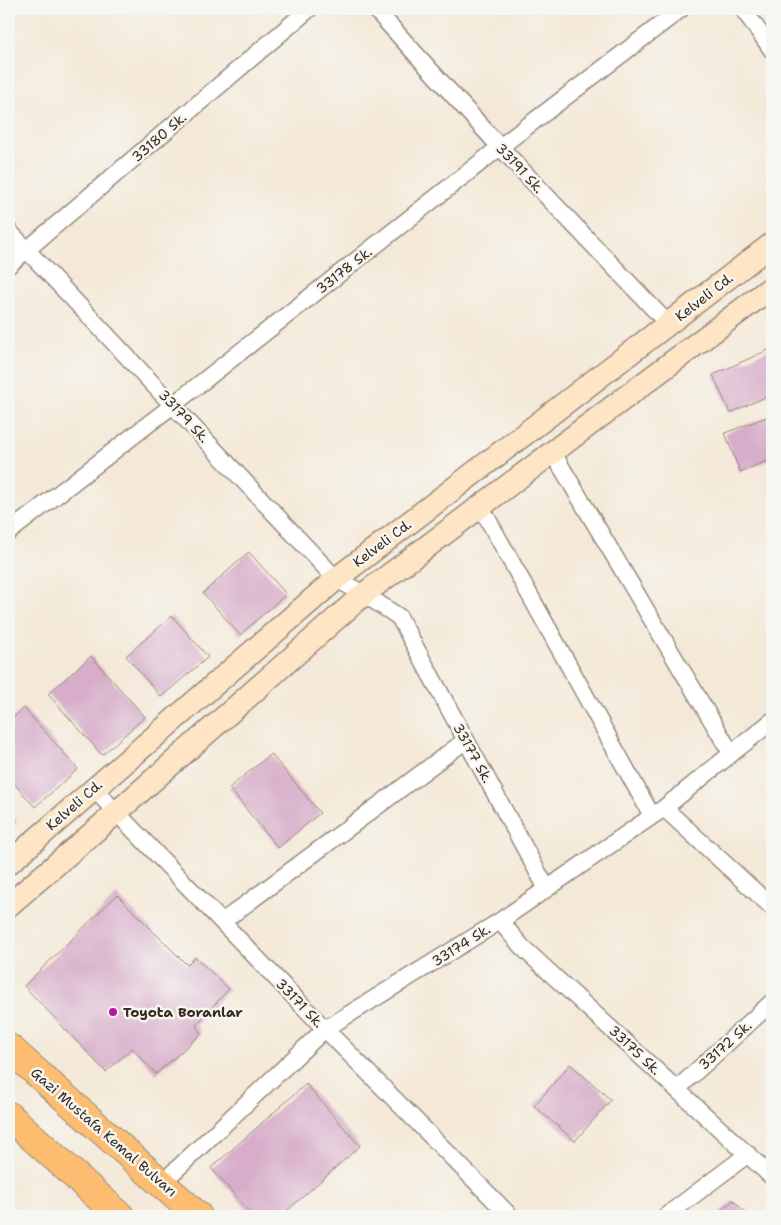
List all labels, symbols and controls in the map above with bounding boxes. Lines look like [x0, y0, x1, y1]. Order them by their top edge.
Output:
street label: 33180 Sk. [128, 108, 190, 166]
street label: 33191 Sk. [492, 139, 548, 197]
street label: 33178 Sk. [312, 243, 376, 297]
street label: Kelveli Cd. [671, 269, 737, 325]
street label: 33179 Sk. [155, 386, 213, 446]
street label: Kelveli Cd. [349, 515, 415, 571]
street label: 33177 Sk. [449, 720, 497, 786]
street label: Kelveli Cd. [42, 776, 106, 834]
street label: 33174 Sk. [428, 920, 494, 970]
street label: 33171 Sk. [272, 975, 328, 1031]
place label: Toyota Boranlar [123, 1003, 243, 1021]
marker: Toyota Boranlar [107, 1006, 119, 1018]
street label: 33172 Sk. [695, 1016, 755, 1074]
street label: 33175 Sk. [605, 1021, 665, 1079]
street label: Gazi Mustafa Kemal Bulvarı [27, 1063, 181, 1201]

